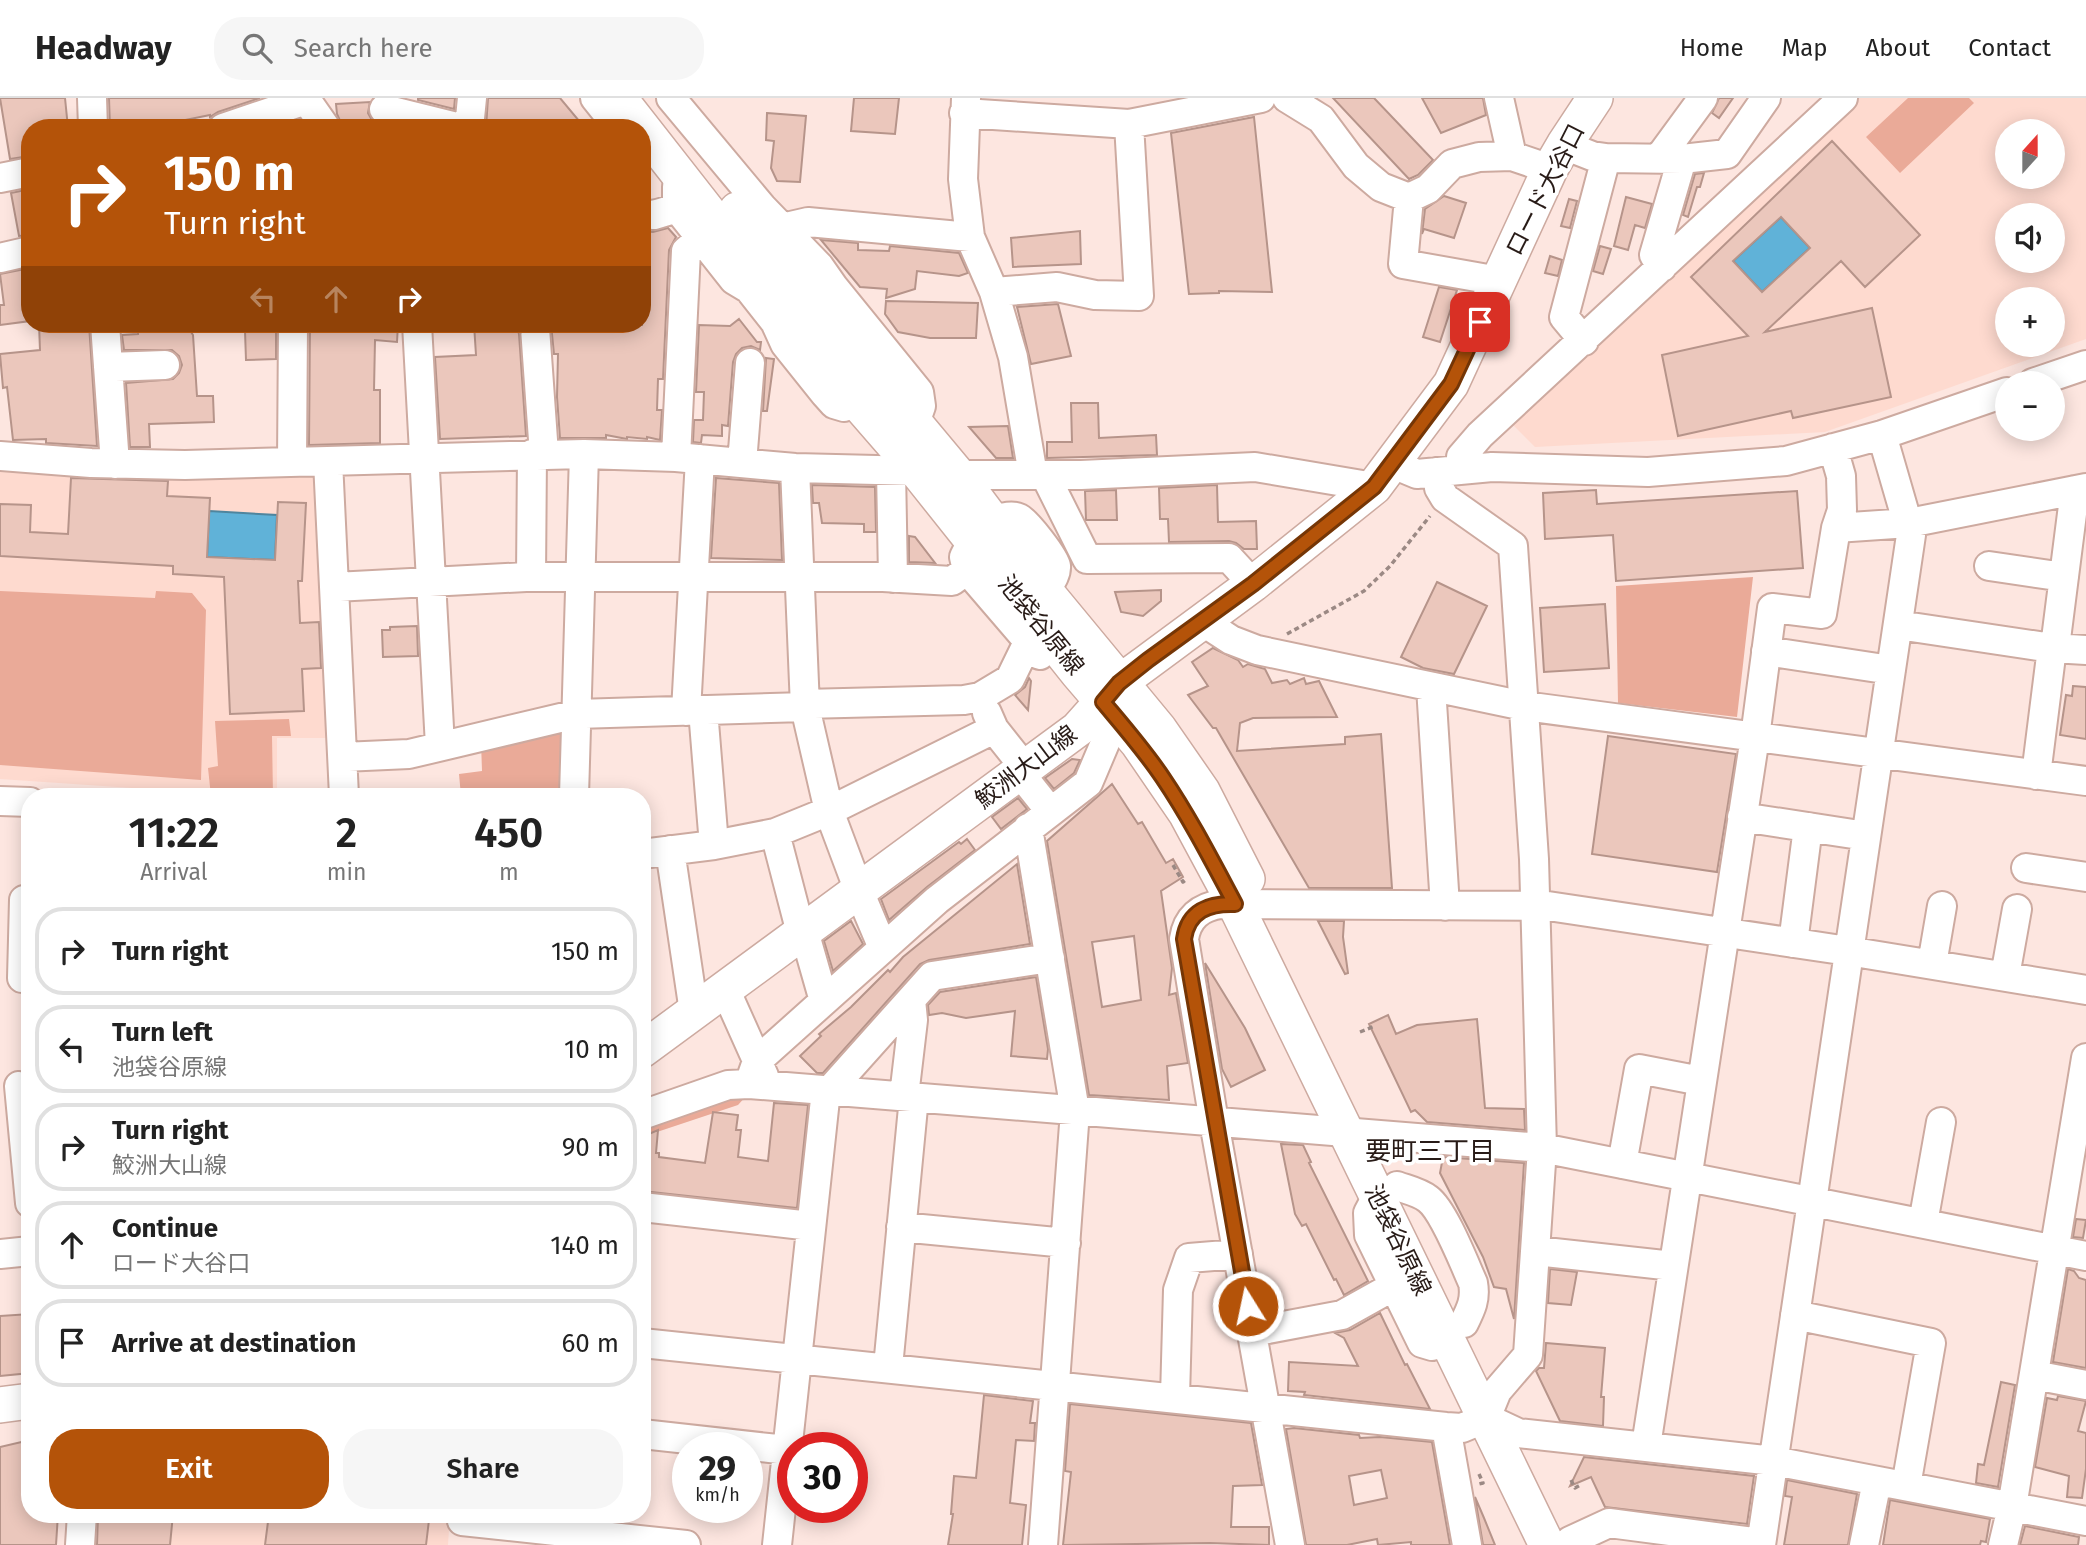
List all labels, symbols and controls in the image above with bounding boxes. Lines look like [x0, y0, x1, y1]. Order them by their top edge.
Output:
search box [214, 17, 704, 80]
text: Headway [35, 28, 172, 68]
icon: search [238, 29, 276, 67]
text: Search here [294, 33, 433, 64]
text: Home [1680, 34, 1744, 62]
text: Map [1782, 34, 1828, 62]
text: About [1866, 34, 1930, 62]
text: Contact [1968, 34, 2051, 62]
street label: ロード大谷口 [1500, 119, 1590, 261]
north arrow [1995, 119, 2065, 189]
map controls [1995, 119, 2065, 441]
text: 150 m [164, 144, 295, 203]
icon: right [49, 147, 140, 238]
button: sound [1995, 203, 2065, 273]
text: Turn right [164, 204, 306, 242]
icon: left [244, 280, 282, 318]
icon: ahead [317, 280, 355, 318]
icon: right [390, 280, 428, 318]
button: + [1995, 287, 2065, 357]
pin [1450, 292, 1510, 352]
icon: arrive [1461, 303, 1499, 341]
button: − [1995, 371, 2065, 441]
street label: 池袋谷原線 [992, 570, 1090, 680]
street label: 鮫洲大山線 [970, 720, 1082, 814]
text: 11:22 [129, 808, 219, 858]
text: 2 [336, 808, 357, 858]
text: 450 [474, 808, 543, 858]
text: Arrival [140, 858, 208, 886]
text: min [327, 858, 366, 886]
text: m [499, 858, 519, 886]
icon: right [53, 932, 91, 970]
text: Turn right [112, 936, 229, 967]
text: 150 m [551, 936, 619, 967]
text: Turn left [112, 1017, 213, 1048]
icon: left [53, 1030, 91, 1068]
text: 10 m [564, 1034, 619, 1065]
text: 池袋谷原線 [112, 1053, 227, 1081]
text: Turn right [112, 1115, 229, 1146]
icon: right [53, 1128, 91, 1166]
text: 90 m [562, 1132, 619, 1163]
district label: 要町三丁目 [1365, 1136, 1495, 1167]
text: 鮫洲大山線 [112, 1151, 227, 1179]
street label: 池袋谷原線 [1359, 1180, 1437, 1300]
text: Continue [112, 1213, 218, 1244]
icon: ahead [53, 1226, 91, 1264]
text: 140 m [550, 1230, 619, 1261]
text: ロード大谷口 [112, 1249, 250, 1277]
position arrow [1211, 1269, 1285, 1343]
icon: arrive [53, 1324, 91, 1362]
text: Arrive at destination [112, 1328, 356, 1359]
text: 60 m [561, 1328, 619, 1359]
button: Exit [49, 1429, 329, 1509]
button: Share [343, 1429, 623, 1509]
speed limit sign: 30 [777, 1432, 868, 1523]
text: 29 [699, 1447, 736, 1489]
text: km/h [695, 1484, 740, 1506]

